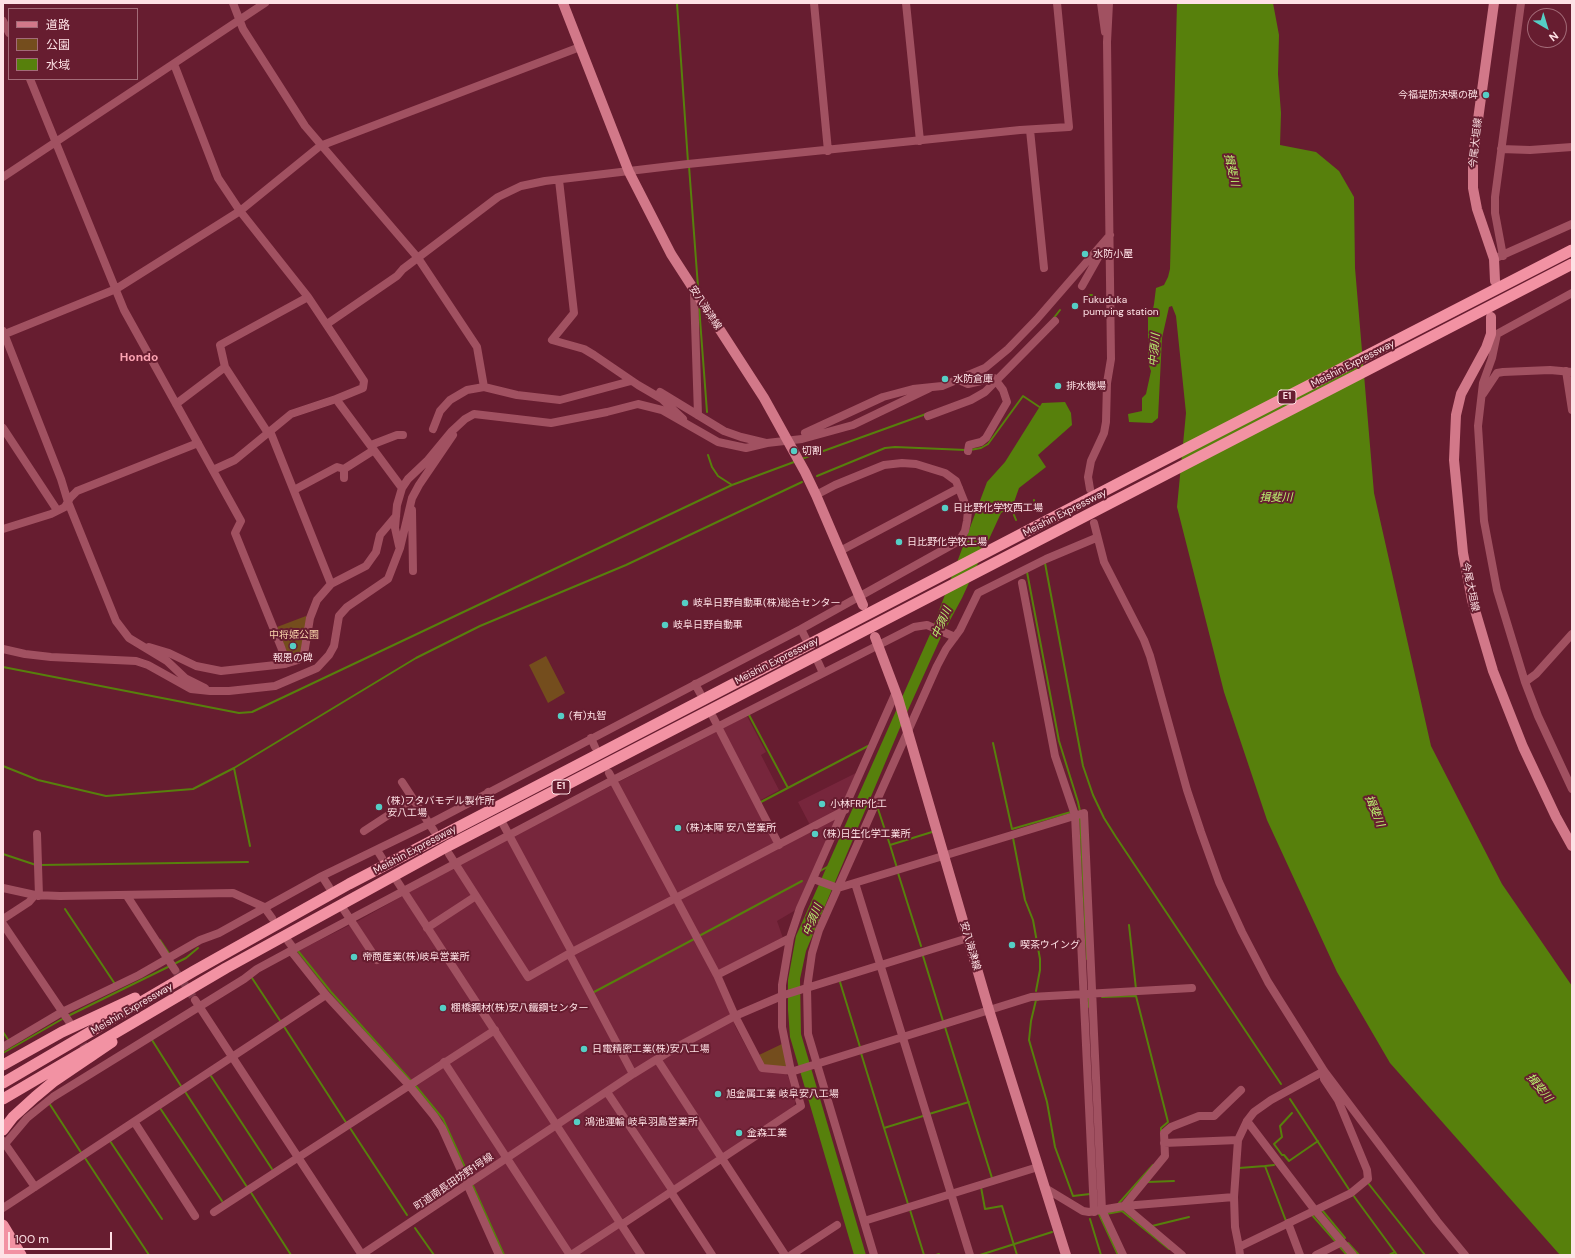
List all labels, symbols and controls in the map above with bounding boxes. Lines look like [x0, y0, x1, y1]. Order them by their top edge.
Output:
legend [8, 8, 138, 80]
north arrow [1527, 8, 1567, 48]
text: 道路 [46, 17, 70, 33]
text: N [1546, 29, 1561, 45]
text: 公園 [46, 37, 70, 53]
text: 水域 [46, 57, 70, 73]
place label: 今福堤防決壊の碑 [1398, 89, 1478, 101]
marker: 今福堤防決壊の碑 [1481, 90, 1491, 100]
street label: 今尾大垣線 [1467, 118, 1485, 168]
water label: 揖斐川 [1221, 152, 1241, 188]
place label: 水防小屋 [1093, 248, 1133, 260]
marker: 水防小屋 [1080, 249, 1090, 259]
street label: 安八海津線 [686, 284, 724, 332]
place label: Fukuduka pumping station [1083, 294, 1159, 318]
marker: Fukuduka pumping station [1070, 301, 1080, 311]
water label: 中須川 [1147, 333, 1163, 367]
street label: Meishin Expressway [1309, 338, 1397, 390]
district label: Hondo [120, 351, 158, 365]
place label: 水防倉庫 [953, 373, 993, 385]
marker: 水防倉庫 [940, 374, 950, 384]
place label: 排水機場 [1066, 380, 1106, 392]
marker: 排水機場 [1053, 381, 1063, 391]
road number: E1 [1278, 390, 1296, 404]
place label: 切割 [802, 445, 822, 457]
marker: 切割 [789, 446, 799, 456]
street label: Meishin Expressway [1021, 487, 1109, 539]
water label: 揖斐川 [1260, 491, 1292, 505]
place label: 日比野化学牧西工場 [953, 502, 1043, 514]
marker: 日比野化学牧西工場 [940, 503, 950, 513]
place label: 日比野化学牧工場 [907, 536, 987, 548]
marker: 日比野化学牧工場 [894, 537, 904, 547]
street label: 今尾大垣線 [1459, 561, 1481, 613]
place label: 岐阜日野自動車(株)総合センター [693, 597, 840, 609]
marker: 岐阜日野自動車(株)総合センター [680, 598, 690, 608]
water label: 中須川 [929, 605, 955, 641]
place label: 岐阜日野自動車 [673, 619, 743, 631]
marker: 岐阜日野自動車 [660, 620, 670, 630]
park label: 中将姫公園 [269, 629, 319, 641]
street label: Meishin Expressway [733, 635, 821, 687]
marker: 報恩の碑 [288, 641, 298, 651]
place label: 報恩の碑 [273, 652, 313, 664]
place label: (有)丸智 [569, 710, 606, 722]
marker: (有)丸智 [556, 711, 566, 721]
road number: E1 [552, 780, 570, 794]
water label: 揖斐川 [1361, 793, 1387, 829]
place label: (株)フタバモデル製作所 安八工場 [387, 795, 494, 818]
place label: 小林FRP化工 [830, 798, 887, 810]
marker: 小林FRP化工 [817, 799, 827, 809]
marker: (株)フタバモデル製作所 安八工場 [374, 802, 384, 812]
place label: (株)本陣 安八営業所 [686, 822, 776, 834]
street label: Meishin Expressway [371, 823, 459, 877]
marker: (株)本陣 安八営業所 [673, 823, 683, 833]
place label: (株)日生化学工業所 [823, 828, 910, 840]
marker: (株)日生化学工業所 [810, 829, 820, 839]
water label: 中須川 [801, 902, 825, 938]
street label: 安八海津線 [957, 920, 983, 972]
place label: 喫茶ウイング [1020, 939, 1080, 951]
marker: 喫茶ウイング [1007, 940, 1017, 950]
place label: 帝商産業(株)岐阜営業所 [362, 951, 469, 963]
marker: 帝商産業(株)岐阜営業所 [349, 952, 359, 962]
street label: Meishin Expressway [89, 981, 175, 1037]
place label: 棚橋鋼材(株)安八鐵鋼センター [451, 1002, 588, 1014]
marker: 棚橋鋼材(株)安八鐵鋼センター [438, 1003, 448, 1013]
place label: 日電精密工業(株)安八工場 [592, 1043, 709, 1055]
marker: 日電精密工業(株)安八工場 [579, 1044, 589, 1054]
water label: 揖斐川 [1523, 1071, 1555, 1105]
place label: 旭金属工業 岐阜安八工場 [726, 1088, 839, 1100]
marker: 旭金属工業 岐阜安八工場 [713, 1089, 723, 1099]
place label: 鴻池運輸 岐阜羽島営業所 [585, 1116, 698, 1128]
marker: 鴻池運輸 岐阜羽島営業所 [572, 1117, 582, 1127]
place label: 金森工業 [747, 1127, 787, 1139]
marker: 金森工業 [734, 1128, 744, 1138]
street label: 町道南長田坊野1号線 [412, 1151, 496, 1213]
scale bar [10, 1224, 114, 1250]
text: 100 m [15, 1231, 49, 1247]

